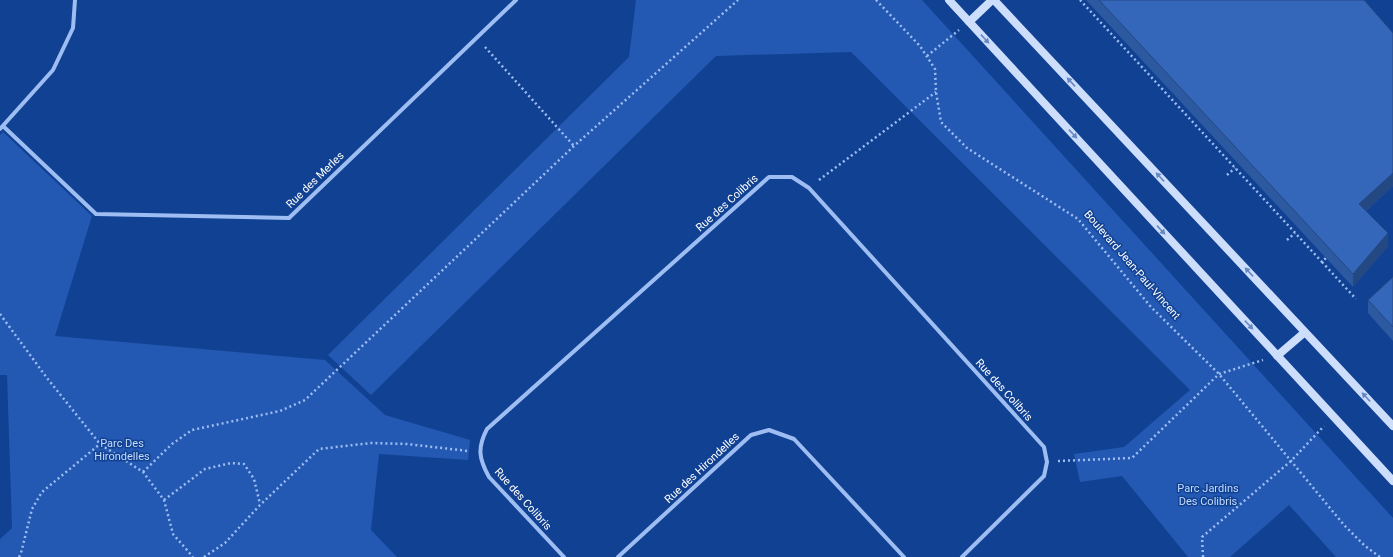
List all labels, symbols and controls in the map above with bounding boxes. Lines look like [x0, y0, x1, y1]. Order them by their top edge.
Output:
one-way arrow [980, 34, 989, 44]
one-way arrow [1066, 77, 1076, 87]
one-way arrow [1068, 130, 1077, 139]
street label: Rue des Merles [283, 149, 347, 211]
street label: Rue des Colibris [693, 172, 761, 234]
one-way arrow [1155, 172, 1165, 182]
street label: Boulevard Jean-Paul-Vincent [1081, 208, 1183, 322]
one-way arrow [1156, 225, 1166, 235]
one-way arrow [1244, 267, 1253, 277]
one-way arrow [1245, 320, 1254, 331]
street label: Rue des Colibris [973, 356, 1035, 424]
one-way arrow [1362, 392, 1371, 403]
street label: Rue des Hirondelles [662, 430, 742, 506]
park label: Parc Des Hirondelles [94, 437, 150, 463]
street label: Rue des Colibris [492, 465, 554, 533]
park label: Parc Jardins Des Colibris [1177, 482, 1239, 508]

